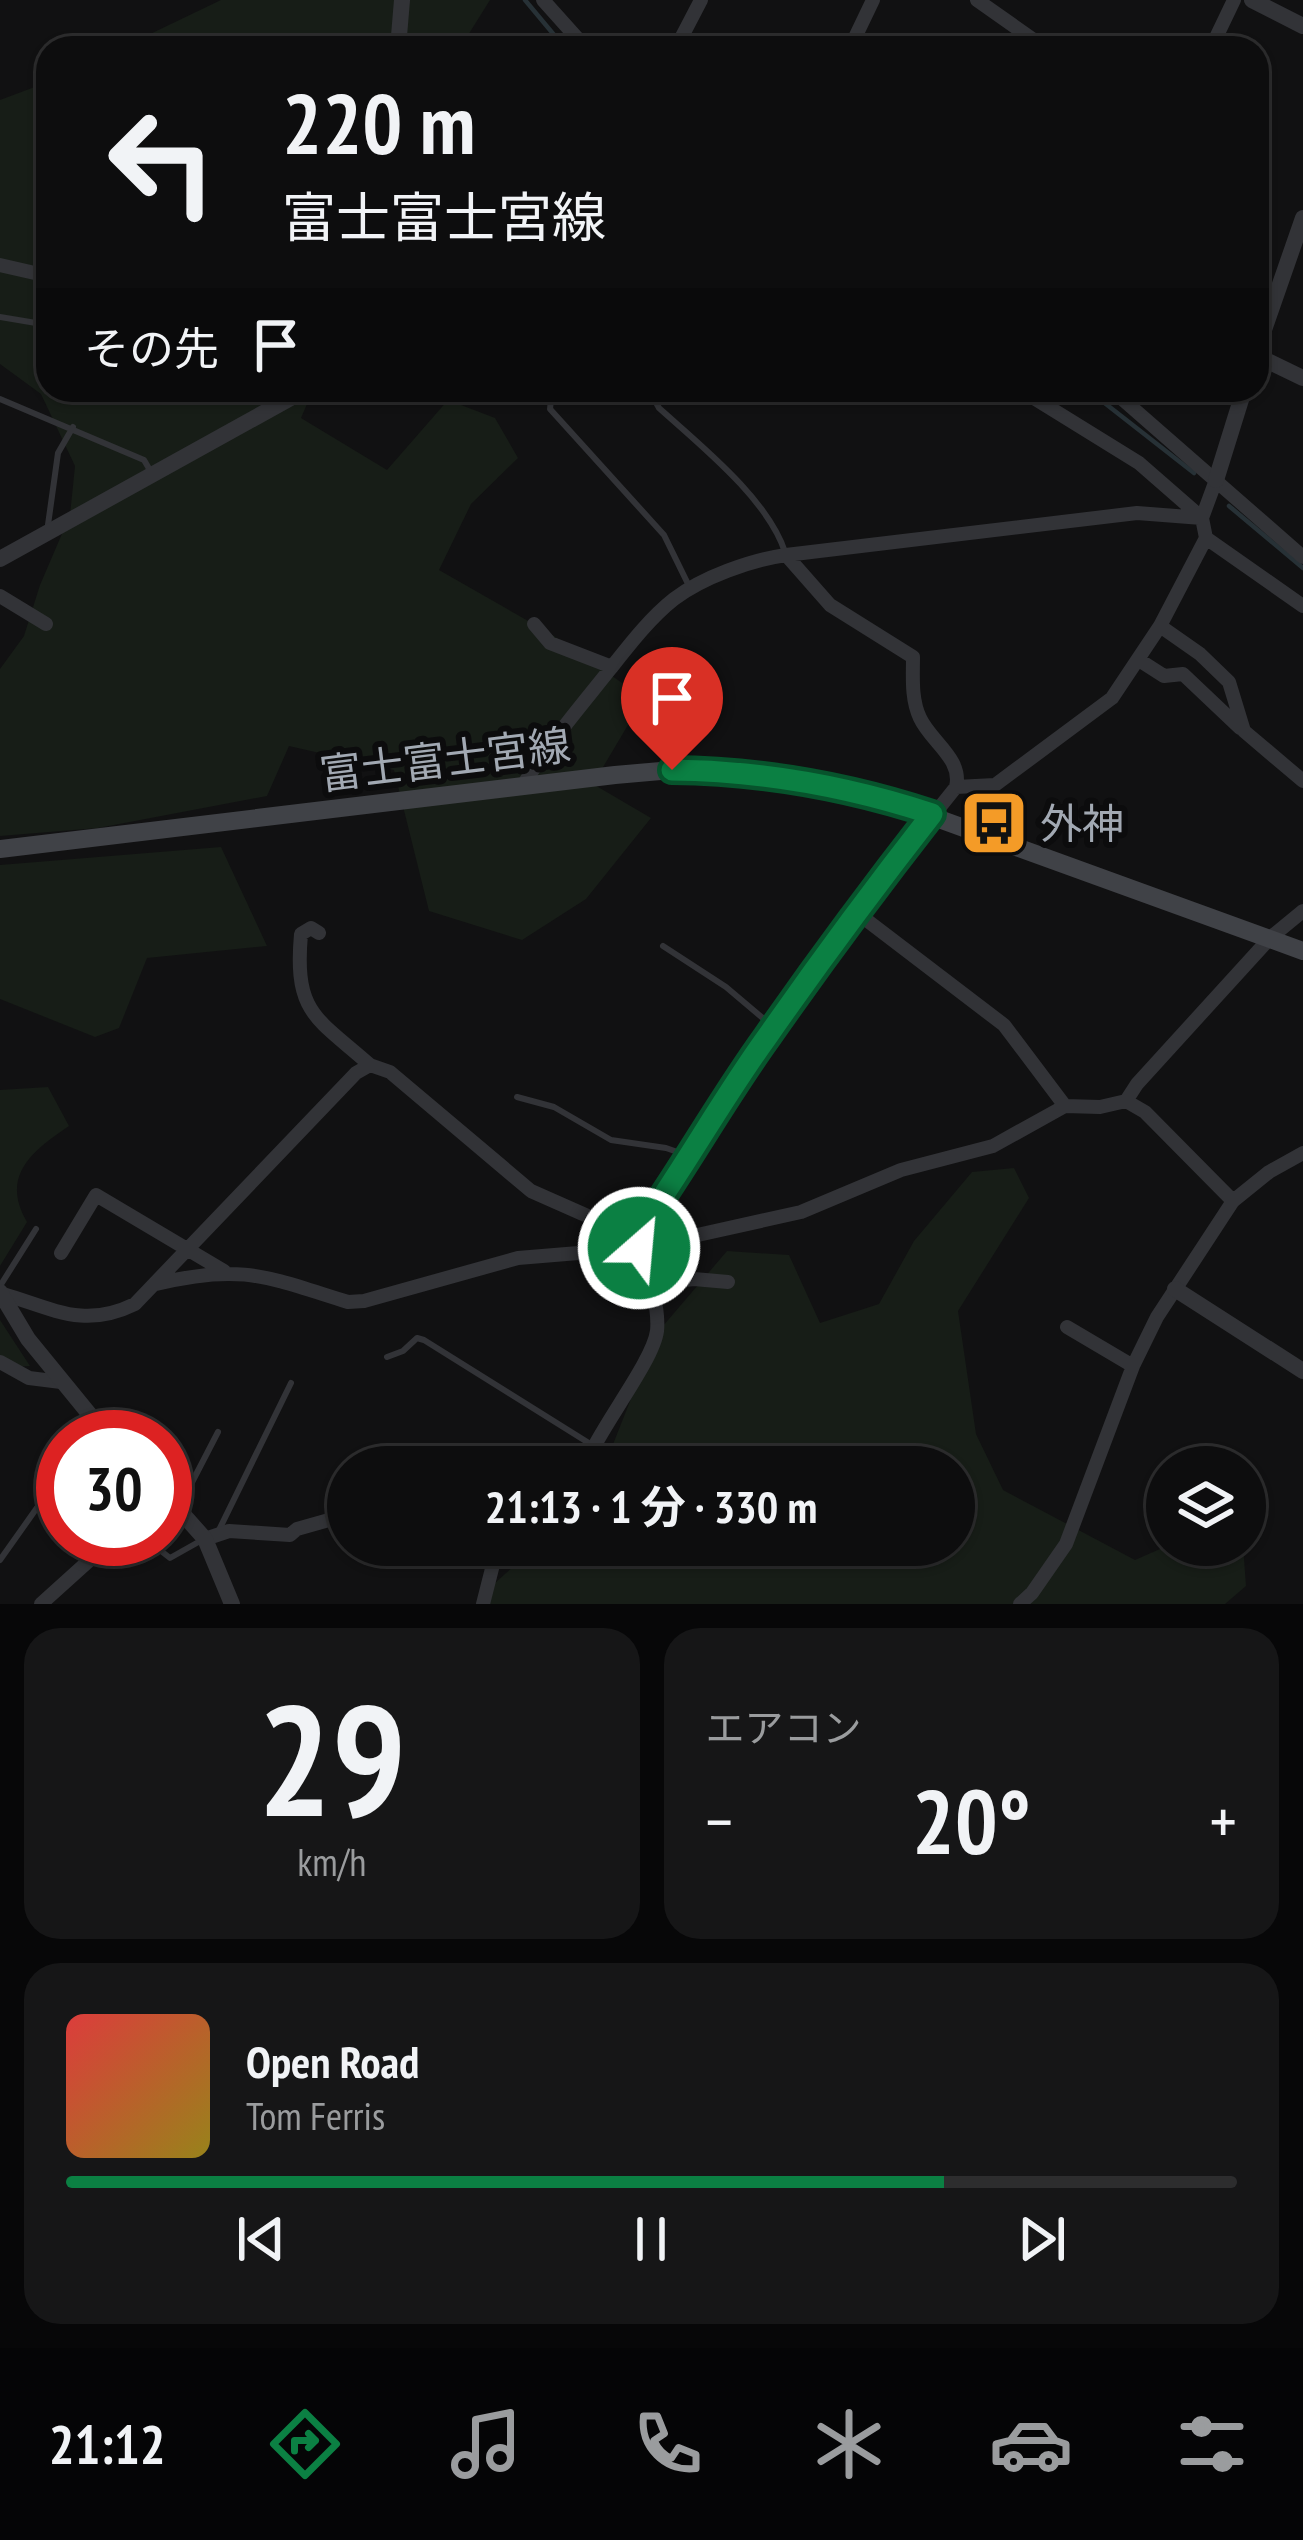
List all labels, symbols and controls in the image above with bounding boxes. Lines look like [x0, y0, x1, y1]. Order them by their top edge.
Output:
text: 220 m [282, 68, 475, 177]
icon: left [84, 84, 240, 240]
text: 富士富士宮線 [282, 182, 606, 252]
icon: arrive [243, 312, 309, 378]
text: その先 [84, 319, 219, 377]
pin [621, 647, 723, 770]
icon: arrive [639, 665, 705, 731]
street label: 富士富士宮線 [317, 716, 573, 802]
bus stop icon: 外神 [959, 788, 1029, 858]
place label: 外神 [1040, 796, 1124, 851]
position arrow [576, 1185, 702, 1311]
speed limit sign: 30 [36, 1410, 192, 1566]
map controls [1146, 1446, 1266, 1566]
button: layers [1146, 1446, 1266, 1566]
text: 21:13 · 1 分 · 330 m [485, 1477, 817, 1535]
text: 29 [257, 1657, 406, 1859]
text: エアコン [706, 1702, 862, 1753]
text: 20° [912, 1762, 1031, 1879]
text: − [706, 1778, 733, 1863]
text: + [1210, 1778, 1237, 1863]
text: km/h [297, 1836, 366, 1887]
text: Open Road [246, 2032, 419, 2090]
text: Tom Ferris [246, 2090, 385, 2141]
icon: previous [228, 2206, 294, 2272]
icon: pause [618, 2206, 684, 2272]
icon: next [1009, 2206, 1075, 2272]
icon: directions [263, 2402, 347, 2486]
icon: music [444, 2402, 528, 2486]
icon: phone [626, 2402, 710, 2486]
icon: climate [807, 2402, 891, 2486]
icon: car [989, 2402, 1073, 2486]
icon: filters [1170, 2402, 1254, 2486]
text: 21:12 [49, 2409, 166, 2479]

